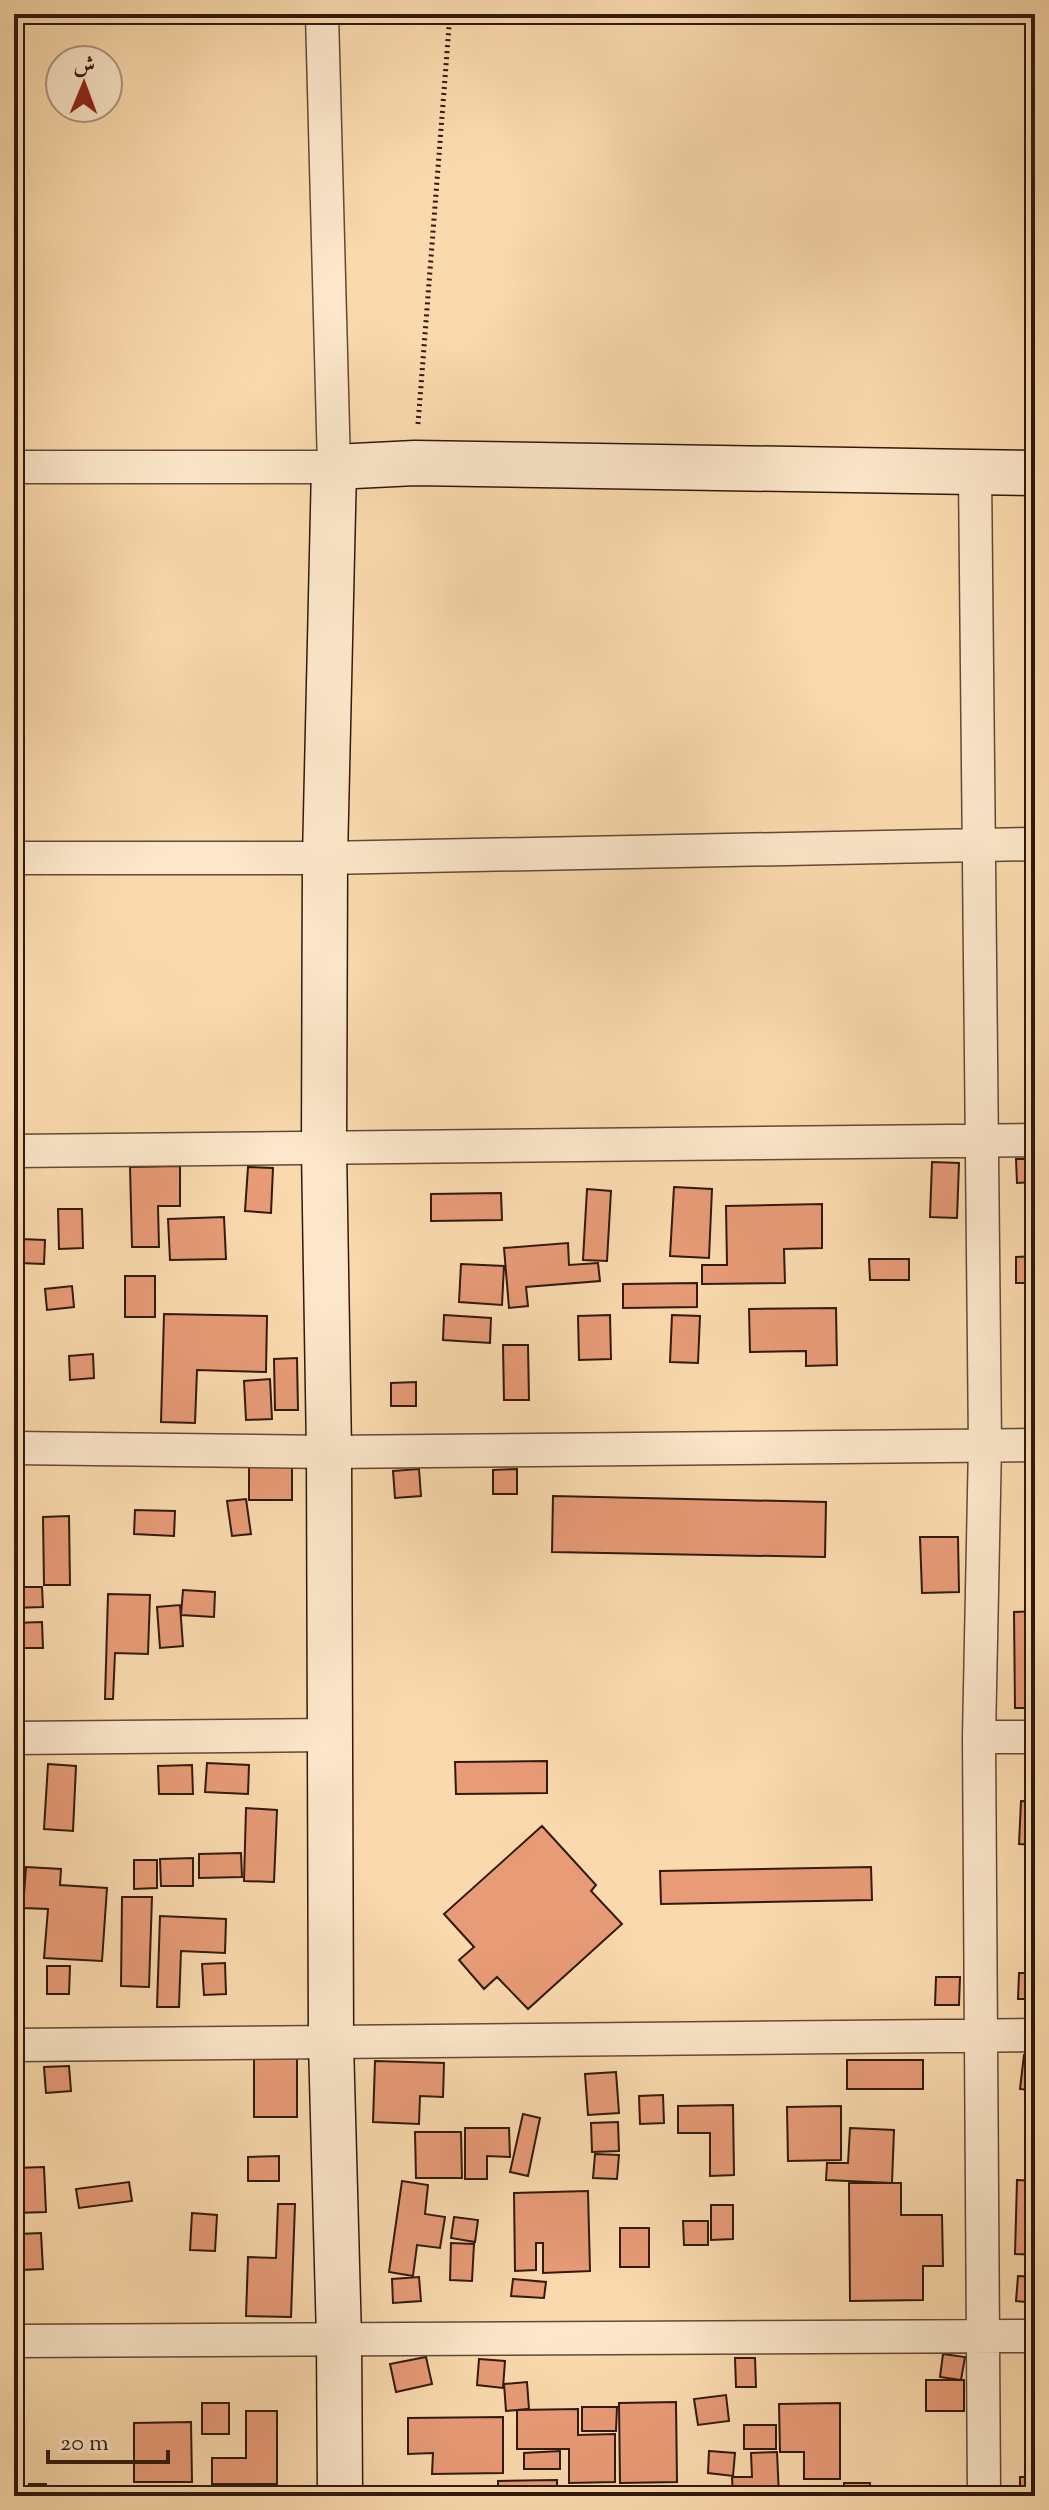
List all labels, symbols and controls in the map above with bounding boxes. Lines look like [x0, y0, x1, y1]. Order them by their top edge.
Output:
north arrow [44, 44, 124, 124]
text: ش [73, 51, 95, 83]
scale bar [48, 2414, 168, 2464]
text: 20 m [60, 2427, 109, 2461]

